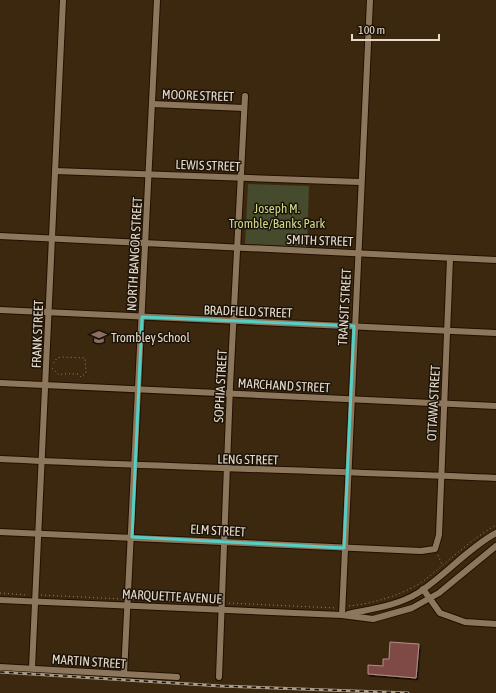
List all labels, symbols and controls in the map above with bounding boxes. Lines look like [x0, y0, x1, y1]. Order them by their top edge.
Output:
scale bar [352, 16, 439, 42]
text: 100 m [358, 23, 385, 37]
street label: MOORE STREET [162, 87, 235, 104]
street label: LEWIS STREET [175, 157, 241, 174]
street label: NORTH BANGOR STREET [124, 196, 145, 311]
park label: Joseph M. Tromble/Banks Park [229, 201, 325, 231]
street label: SMITH STREET [286, 232, 354, 249]
street label: TRANSIT STREET [335, 268, 354, 346]
street label: FRANK STREET [29, 299, 46, 368]
street label: BRADFIELD STREET [203, 302, 293, 321]
school or university icon: Trombley School [90, 328, 108, 346]
place label: Trombley School [111, 330, 190, 345]
street label: SOPHIA STREET [211, 349, 230, 423]
street label: OTTAWA STREET [424, 364, 443, 441]
street label: MARCHAND STREET [237, 376, 331, 395]
street label: LENG STREET [217, 451, 279, 468]
street label: ELM STREET [190, 522, 246, 539]
street label: MARQUETTE AVENUE [122, 586, 223, 607]
street label: MARTIN STREET [51, 651, 127, 672]

